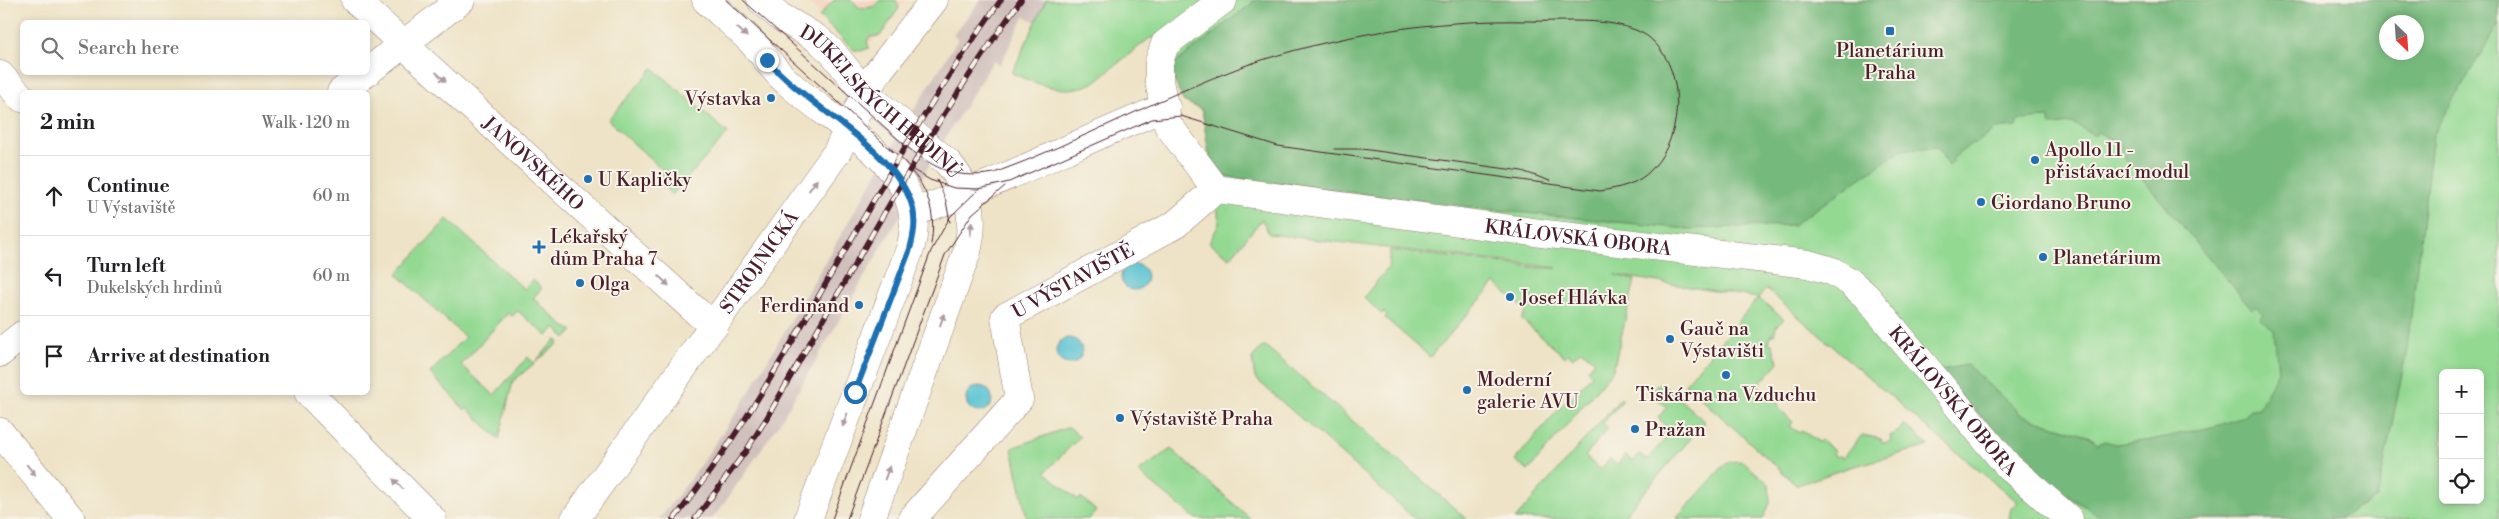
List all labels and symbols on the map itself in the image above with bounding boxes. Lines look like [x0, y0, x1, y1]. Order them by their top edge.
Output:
north arrow [2379, 15, 2424, 60]
street label: DUKELSKÝCH HRDINŮ [795, 20, 967, 183]
marker: Planetárium Praha [1884, 25, 1896, 37]
one-way arrow [735, 27, 748, 38]
place label: Planetárium Praha [1836, 39, 1944, 85]
route end [756, 49, 779, 72]
one-way arrow [435, 71, 448, 82]
place label: Výstavka [683, 87, 761, 111]
marker: Výstavka [765, 92, 777, 104]
street label: JANOVSKÉHO [477, 111, 589, 216]
place label: Apollo 11 - přistávací modul [2044, 138, 2190, 184]
marker: Apollo 11 - přistávací modul [2029, 154, 2041, 166]
place label: U Kapličky [598, 168, 692, 192]
marker: U Kapličky [582, 173, 594, 185]
one-way arrow [808, 179, 819, 192]
place label: Giordano Bruno [1991, 191, 2131, 215]
marker: Giordano Bruno [1975, 196, 1987, 208]
street label: STROJNICKÁ [715, 205, 805, 319]
street label: KRÁLOVSKÁ OBORA [1483, 215, 1674, 261]
one-way arrow [968, 221, 976, 237]
place label: Lékařský dům Praha 7 [550, 225, 658, 271]
street label: U VÝSTAVIŠTĚ [1008, 237, 1139, 324]
marker: Lékařský dům Praha 7 [532, 240, 546, 254]
place label: Planetárium [2053, 246, 2161, 270]
marker: Planetárium [2037, 251, 2049, 263]
place label: Olga [590, 272, 630, 296]
one-way arrow [658, 275, 670, 287]
marker: Olga [574, 277, 586, 289]
place label: Josef Hlávka [1519, 286, 1628, 310]
marker: Josef Hlávka [1504, 291, 1516, 303]
place label: Ferdinand [760, 294, 849, 318]
marker: Ferdinand [853, 299, 865, 311]
one-way arrow [938, 312, 946, 327]
place label: Gauč na Výstavišti [1679, 317, 1764, 363]
street label: KRÁLOVSKÁ OBORA [1883, 321, 2023, 482]
marker: Gauč na Výstavišti [1664, 333, 1676, 345]
place label: Moderní galerie AVU [1477, 368, 1579, 414]
marker: Tiskárna na Vzduchu [1720, 369, 1732, 381]
route start [844, 381, 867, 404]
place label: Tiskárna na Vzduchu [1636, 383, 1816, 407]
marker: Moderní galerie AVU [1461, 384, 1473, 396]
place label: Výstaviště Praha [1129, 407, 1273, 431]
marker: Výstaviště Praha [1114, 412, 1126, 424]
one-way arrow [841, 413, 848, 428]
place label: Pražan [1645, 418, 1706, 442]
marker: Pražan [1629, 423, 1641, 435]
one-way arrow [25, 463, 36, 476]
one-way arrow [883, 465, 891, 480]
one-way arrow [392, 478, 404, 490]

